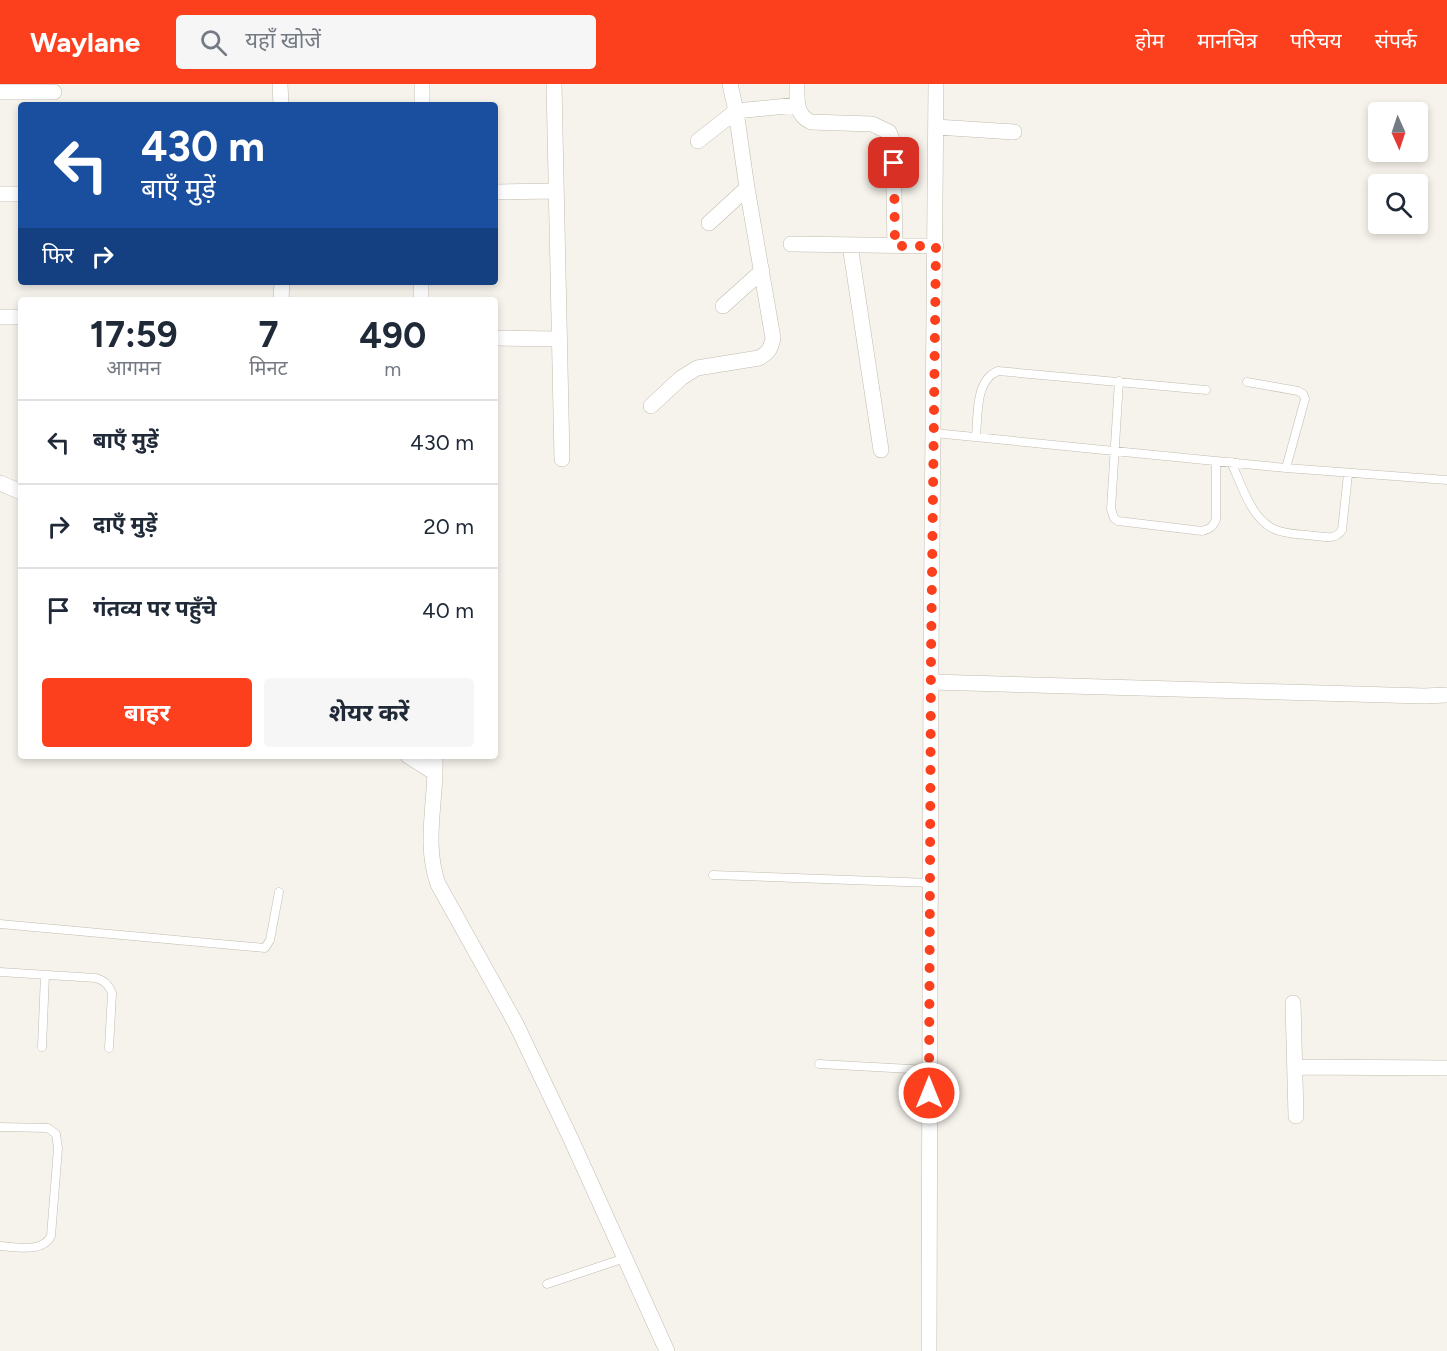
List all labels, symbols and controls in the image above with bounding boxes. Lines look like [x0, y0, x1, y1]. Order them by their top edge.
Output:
search box [176, 15, 596, 69]
text: Waylane [30, 25, 140, 59]
icon: search [197, 26, 230, 59]
text: यहाँ खोजें [245, 27, 321, 54]
text: होम [1135, 28, 1164, 53]
text: मानचित्र [1197, 28, 1257, 53]
text: परिचय [1290, 28, 1342, 53]
text: संपर्क [1375, 28, 1417, 53]
north arrow [1368, 102, 1428, 162]
map controls [1368, 102, 1428, 234]
text: 430 m [141, 121, 265, 172]
icon: left [42, 126, 120, 204]
pin [868, 137, 919, 188]
icon: arrive [877, 146, 910, 179]
text: बाएँ मुड़ें [141, 172, 216, 205]
button: search [1368, 174, 1428, 234]
icon: right [86, 240, 119, 273]
text: फिर [42, 242, 74, 269]
text: 17:59 [90, 313, 178, 356]
text: 7 [258, 313, 278, 356]
text: 490 [359, 314, 426, 357]
text: आगमन [106, 356, 161, 380]
text: मिनट [249, 356, 288, 380]
text: m [384, 357, 401, 381]
icon: left [42, 426, 75, 459]
text: बाएँ मुड़ें [93, 427, 159, 454]
text: 430 m [410, 429, 474, 456]
icon: right [42, 510, 75, 543]
text: दाएँ मुड़ें [93, 511, 157, 538]
text: 20 m [423, 513, 474, 540]
icon: arrive [42, 594, 75, 627]
text: गंतव्य पर पहुँचे [93, 595, 217, 622]
text: 40 m [422, 597, 474, 624]
button: बाहर [42, 678, 252, 747]
button: शेयर करें [264, 678, 474, 747]
position arrow [897, 1061, 961, 1125]

